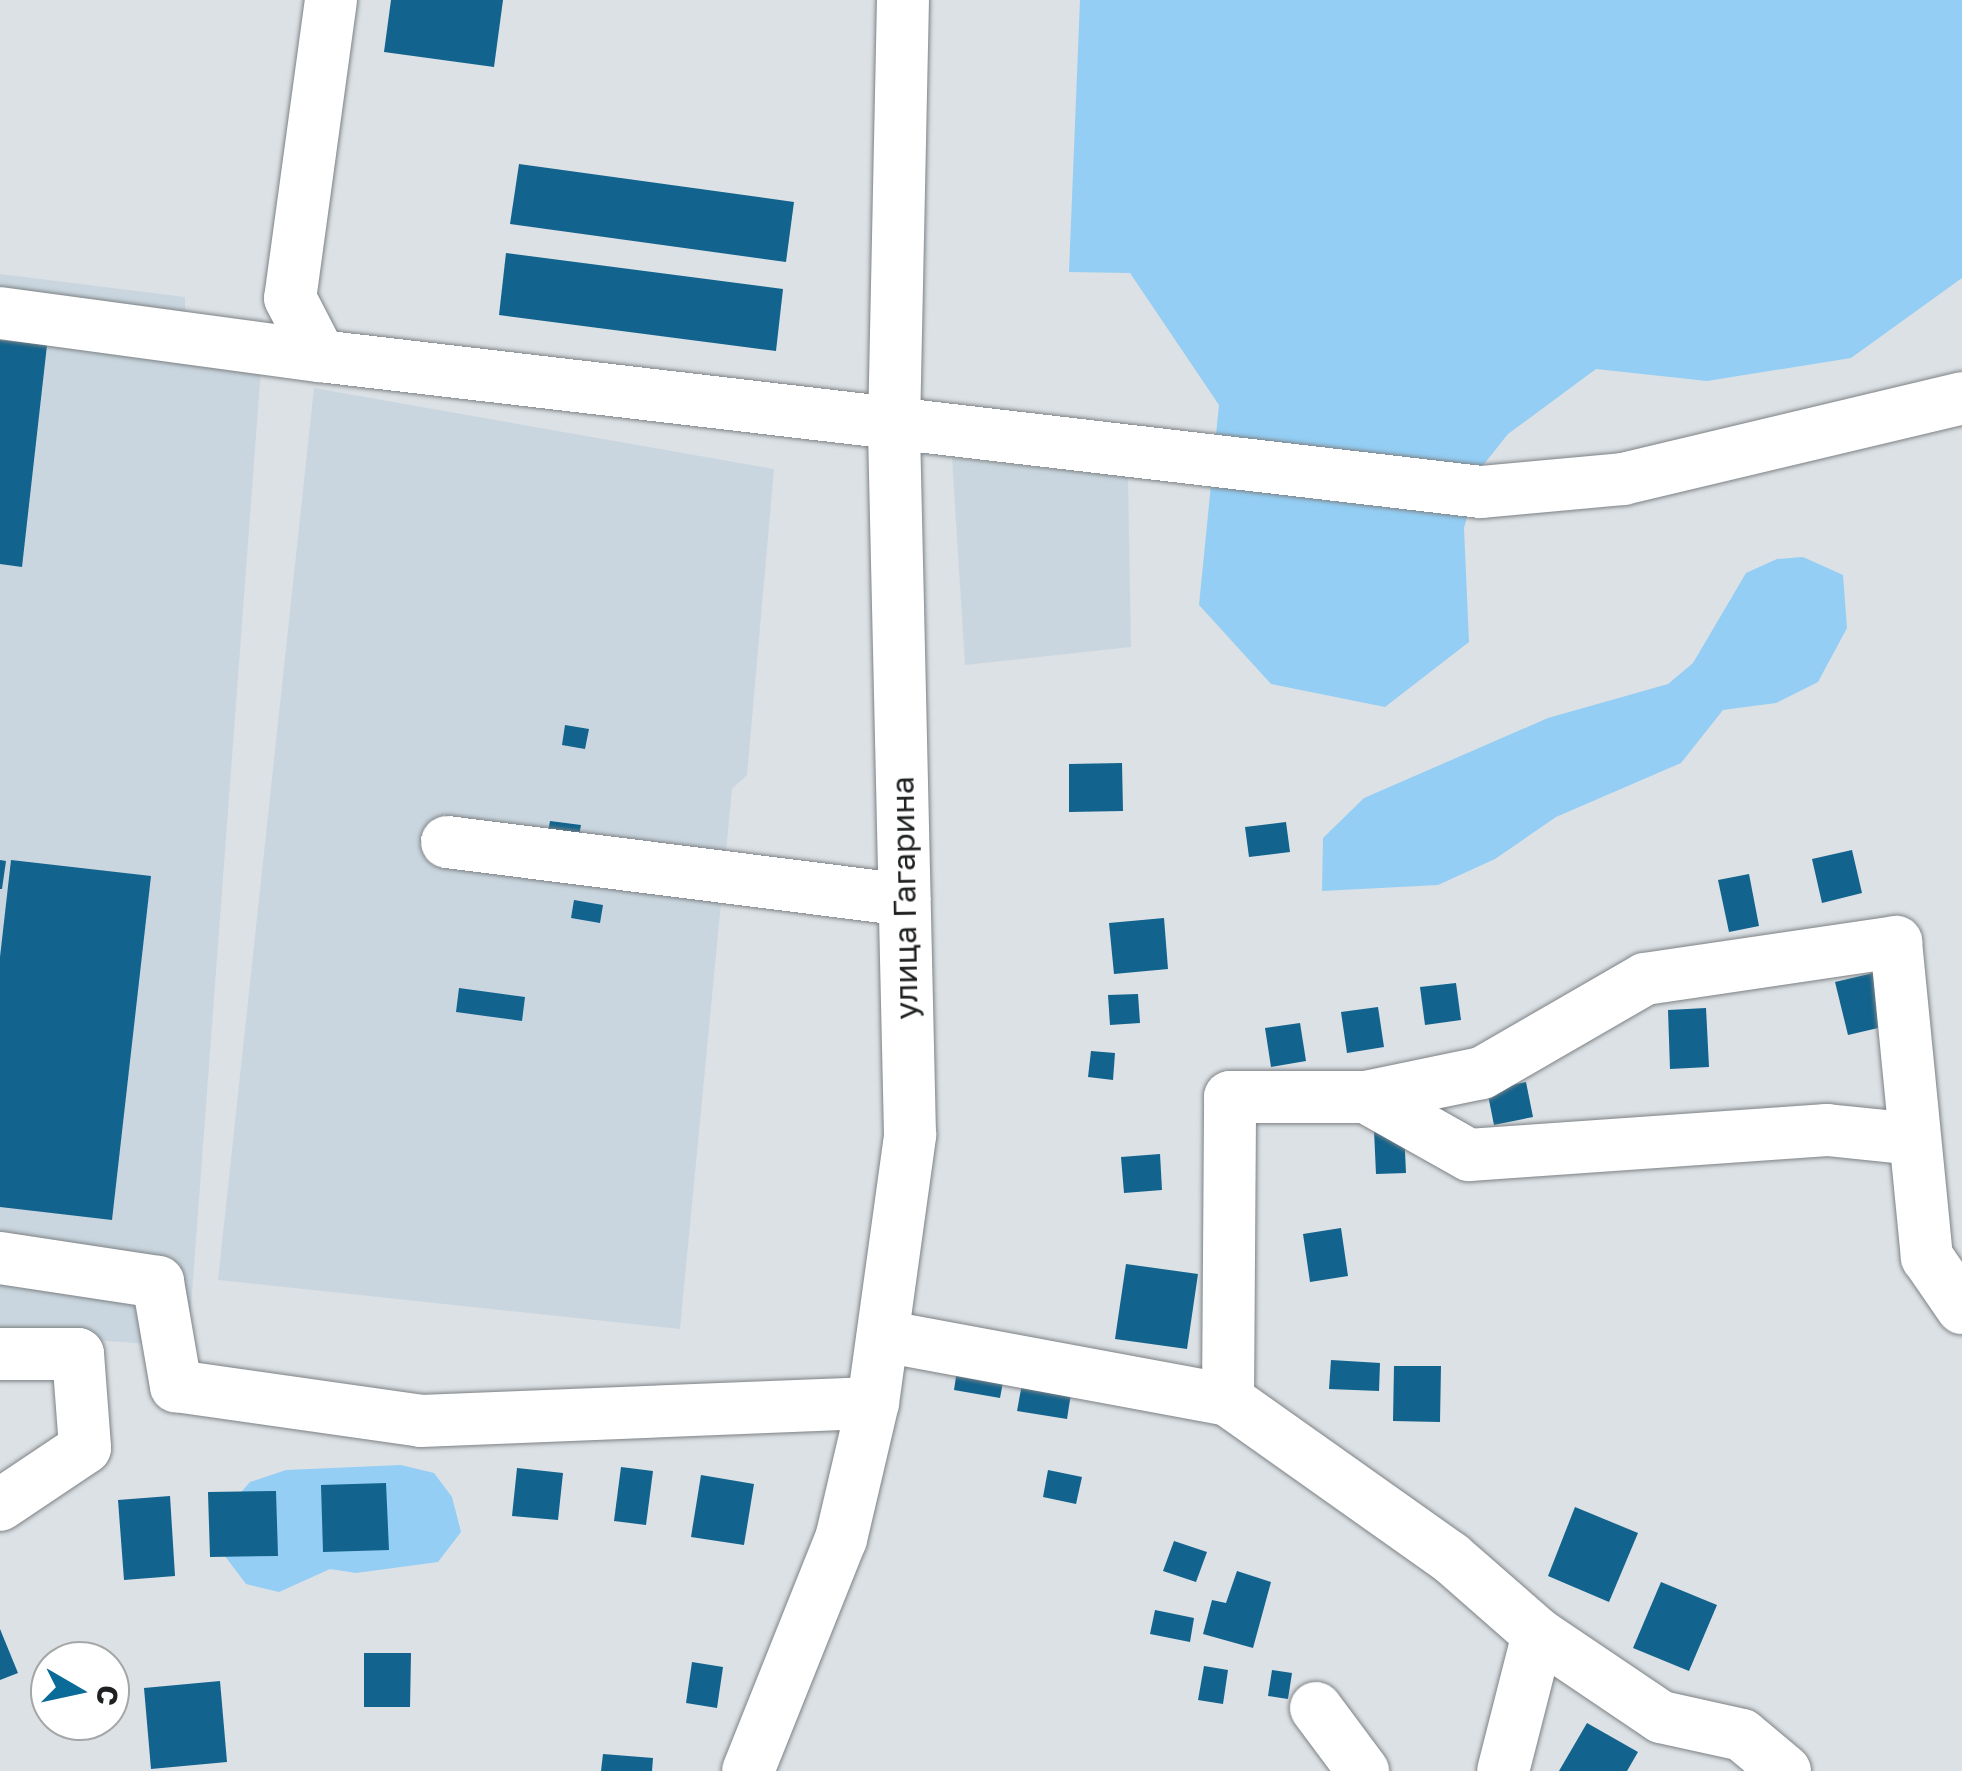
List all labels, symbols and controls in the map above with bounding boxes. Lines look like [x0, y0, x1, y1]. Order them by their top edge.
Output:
street label: улица Гагарина [883, 776, 925, 1020]
north arrow [30, 1641, 130, 1741]
text: С [90, 1683, 126, 1708]

